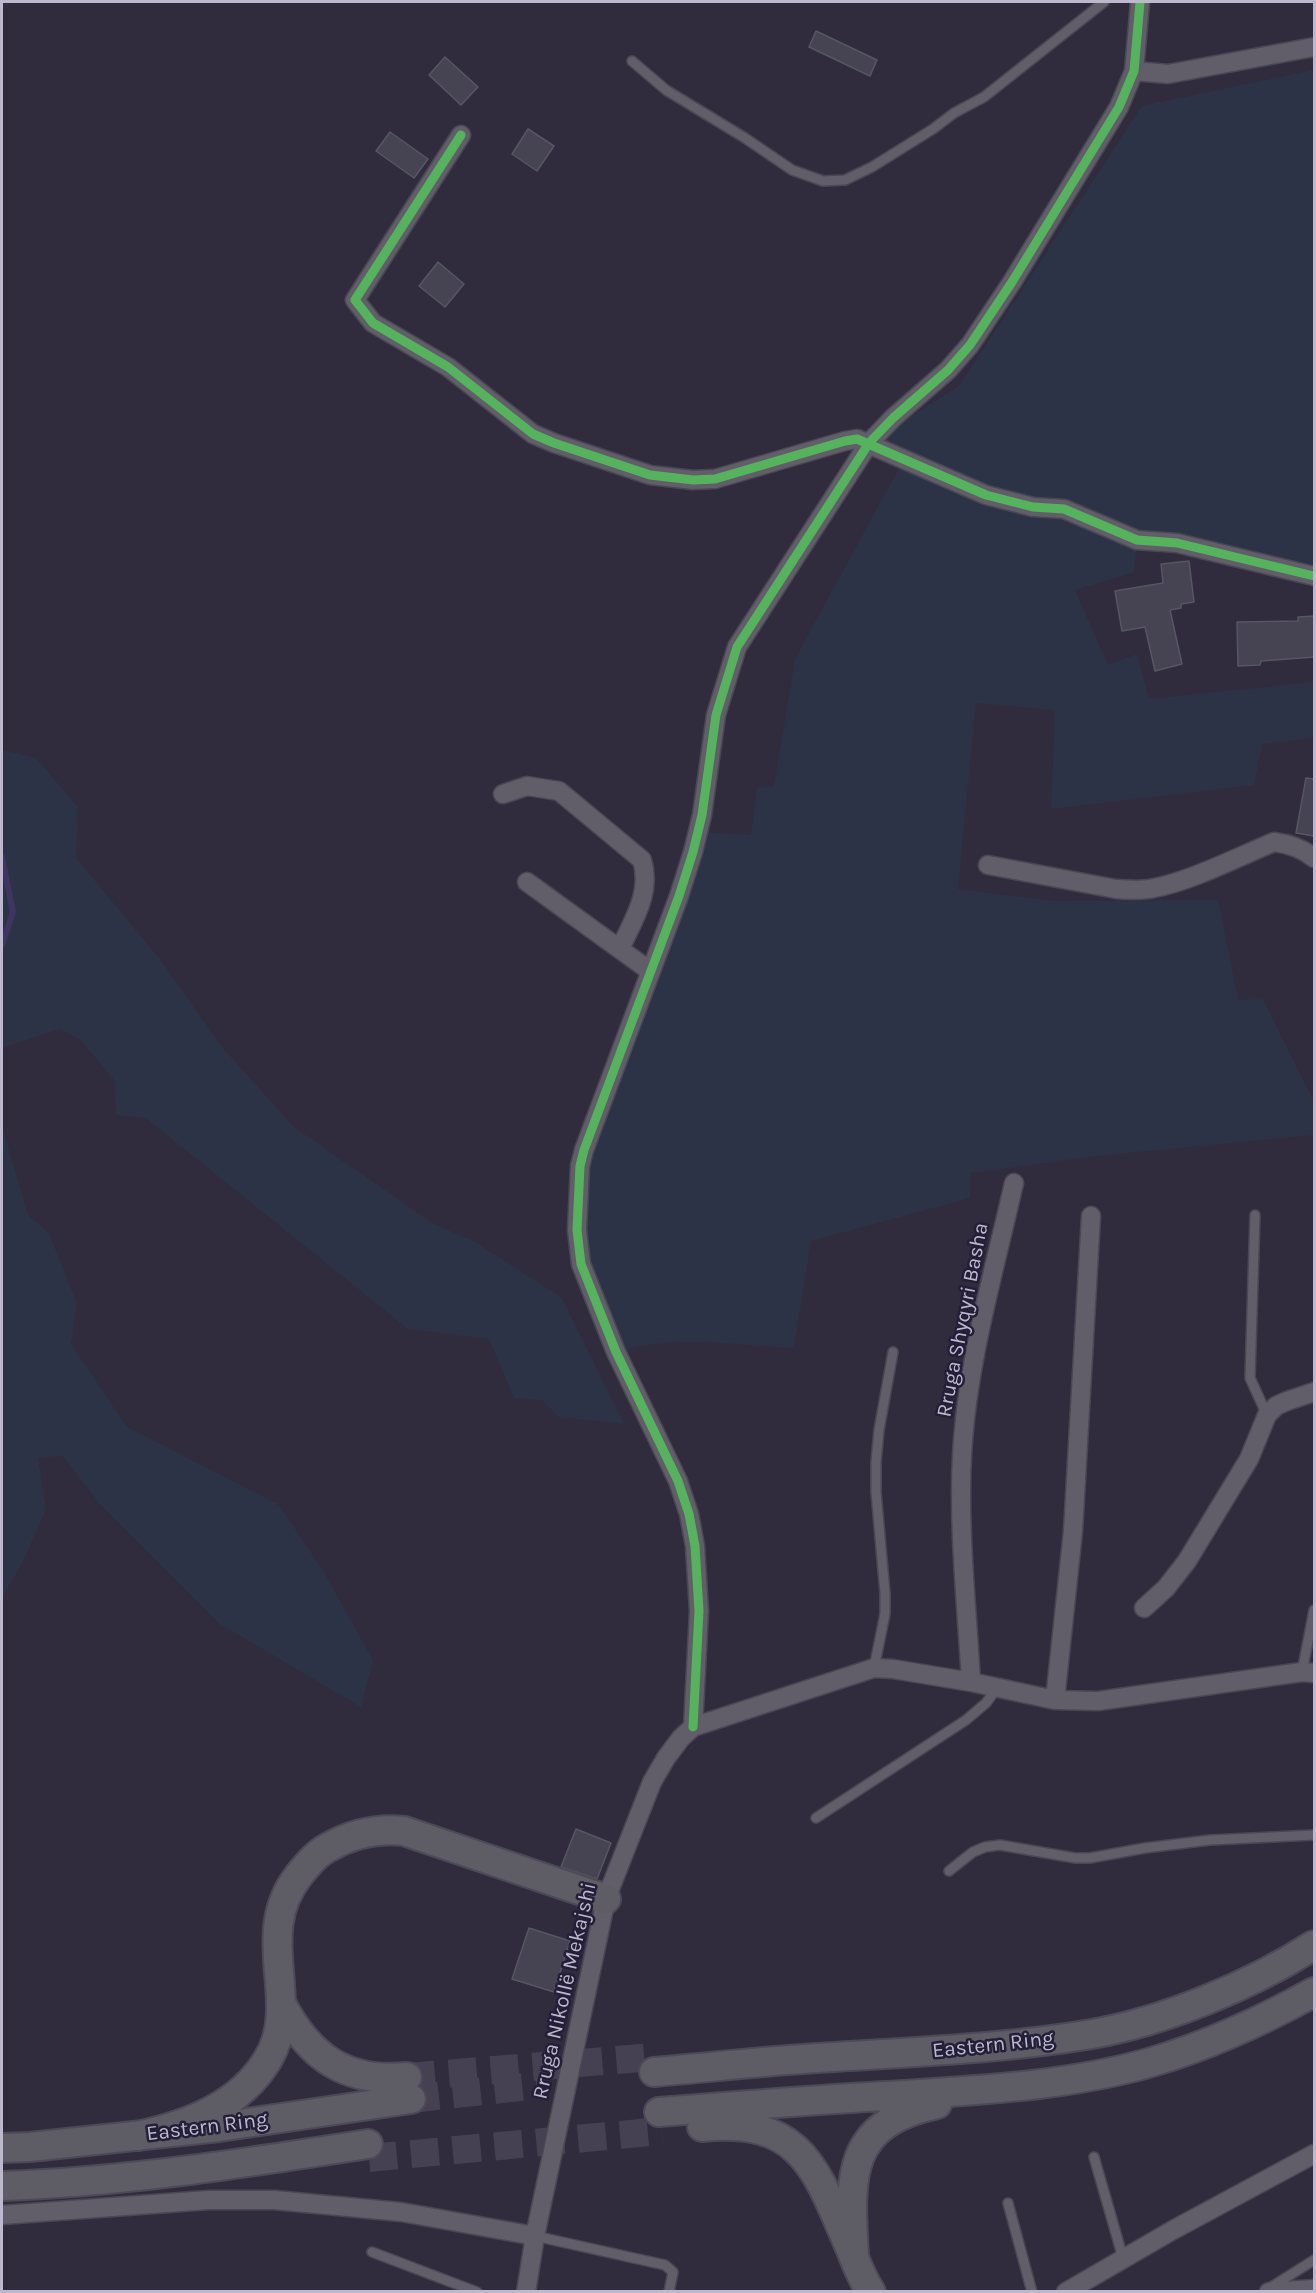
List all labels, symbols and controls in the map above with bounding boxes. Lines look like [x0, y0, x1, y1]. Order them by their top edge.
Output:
street label: Rruga Shyqyri Basha [932, 1221, 994, 1419]
street label: Rruga Nikollë Mekajshi [528, 1880, 602, 2102]
street label: Eastern Ring [931, 2026, 1055, 2064]
street label: Eastern Ring [145, 2107, 269, 2147]

